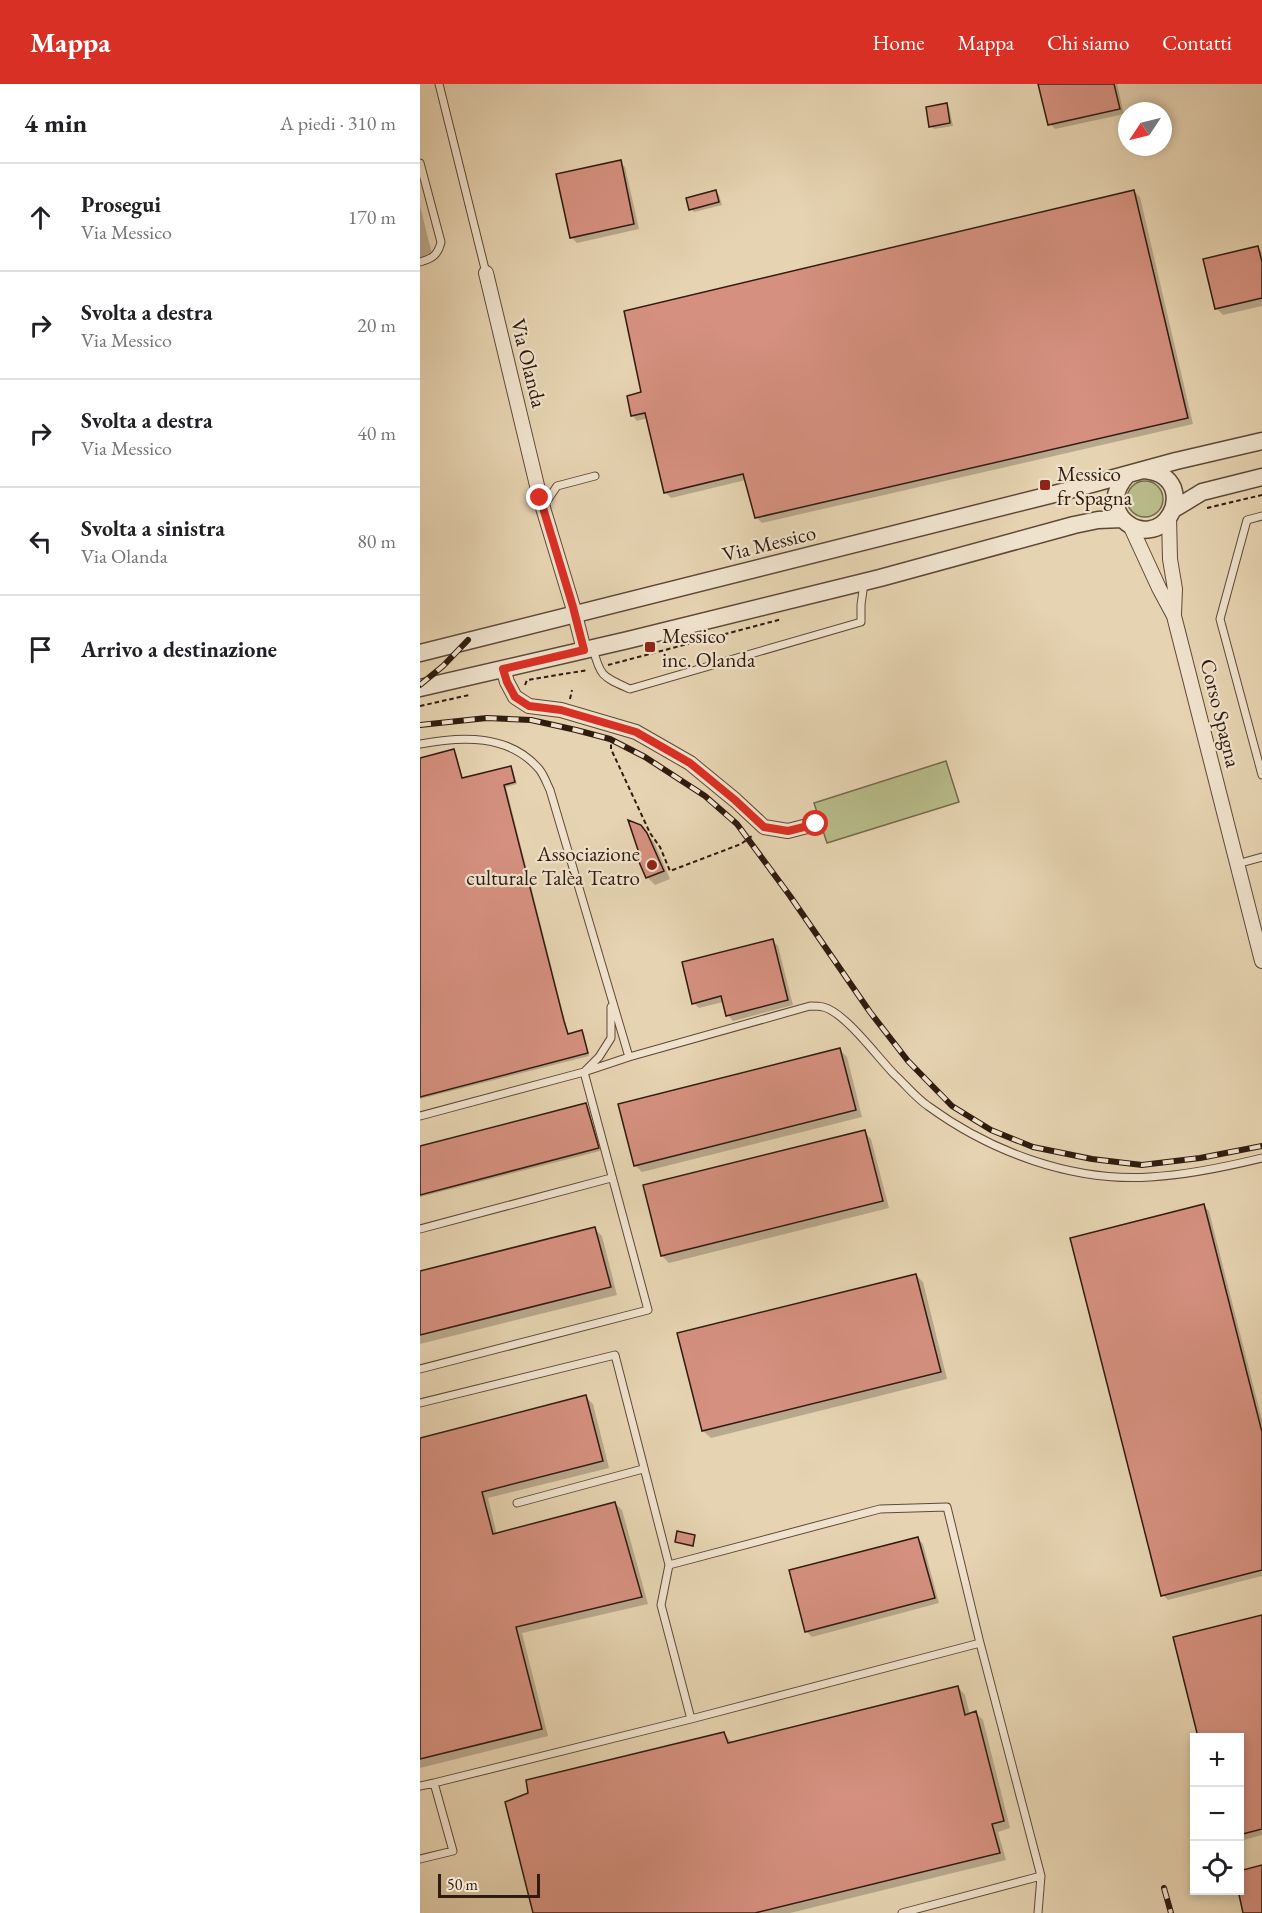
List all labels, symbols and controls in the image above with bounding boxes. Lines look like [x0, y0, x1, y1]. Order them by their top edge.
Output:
text: Mappa [30, 24, 110, 60]
text: Home [873, 29, 925, 56]
text: Mappa [958, 29, 1014, 56]
text: Chi siamo [1047, 29, 1129, 56]
text: Contatti [1162, 29, 1232, 56]
north arrow [1118, 102, 1172, 156]
text: 4 min [24, 106, 87, 140]
text: A piedi · 310 m [280, 110, 396, 136]
text: Prosegui [81, 190, 161, 219]
icon: ahead [24, 201, 57, 234]
text: 170 m [348, 204, 396, 230]
text: Via Messico [81, 219, 172, 245]
text: Svolta a destra [81, 298, 213, 327]
icon: right [24, 309, 57, 342]
text: 20 m [357, 312, 396, 338]
street label: Via Olanda [505, 316, 553, 411]
text: Via Messico [81, 327, 172, 353]
text: Svolta a destra [81, 406, 213, 435]
icon: right [24, 417, 57, 450]
text: 40 m [357, 420, 396, 446]
text: Via Messico [81, 435, 172, 461]
place label: Messico fr Spagna [1057, 460, 1133, 511]
marker: Messico fr Spagna [1038, 478, 1052, 492]
route end [526, 484, 552, 510]
text: Svolta a sinistra [81, 514, 225, 543]
street label: Via Messico [719, 518, 819, 568]
icon: left [24, 525, 57, 558]
text: 80 m [357, 528, 396, 554]
text: Via Olanda [81, 543, 168, 569]
place label: Messico inc. Olanda [662, 622, 756, 673]
icon: arrive [24, 633, 57, 666]
text: Arrivo a destinazione [81, 635, 277, 664]
marker: Messico inc. Olanda [643, 640, 657, 654]
street label: Corso Spagna [1194, 656, 1248, 771]
route start [802, 810, 828, 836]
place label: Associazione culturale Talèa Teatro [466, 840, 640, 891]
marker: Associazione culturale Talèa Teatro [645, 858, 659, 872]
map controls [1190, 1733, 1244, 1895]
button: + [1190, 1733, 1244, 1787]
button: − [1190, 1787, 1244, 1841]
button: locate [1190, 1841, 1244, 1895]
scale bar [438, 1871, 540, 1898]
text: 50 m [447, 1874, 478, 1895]

